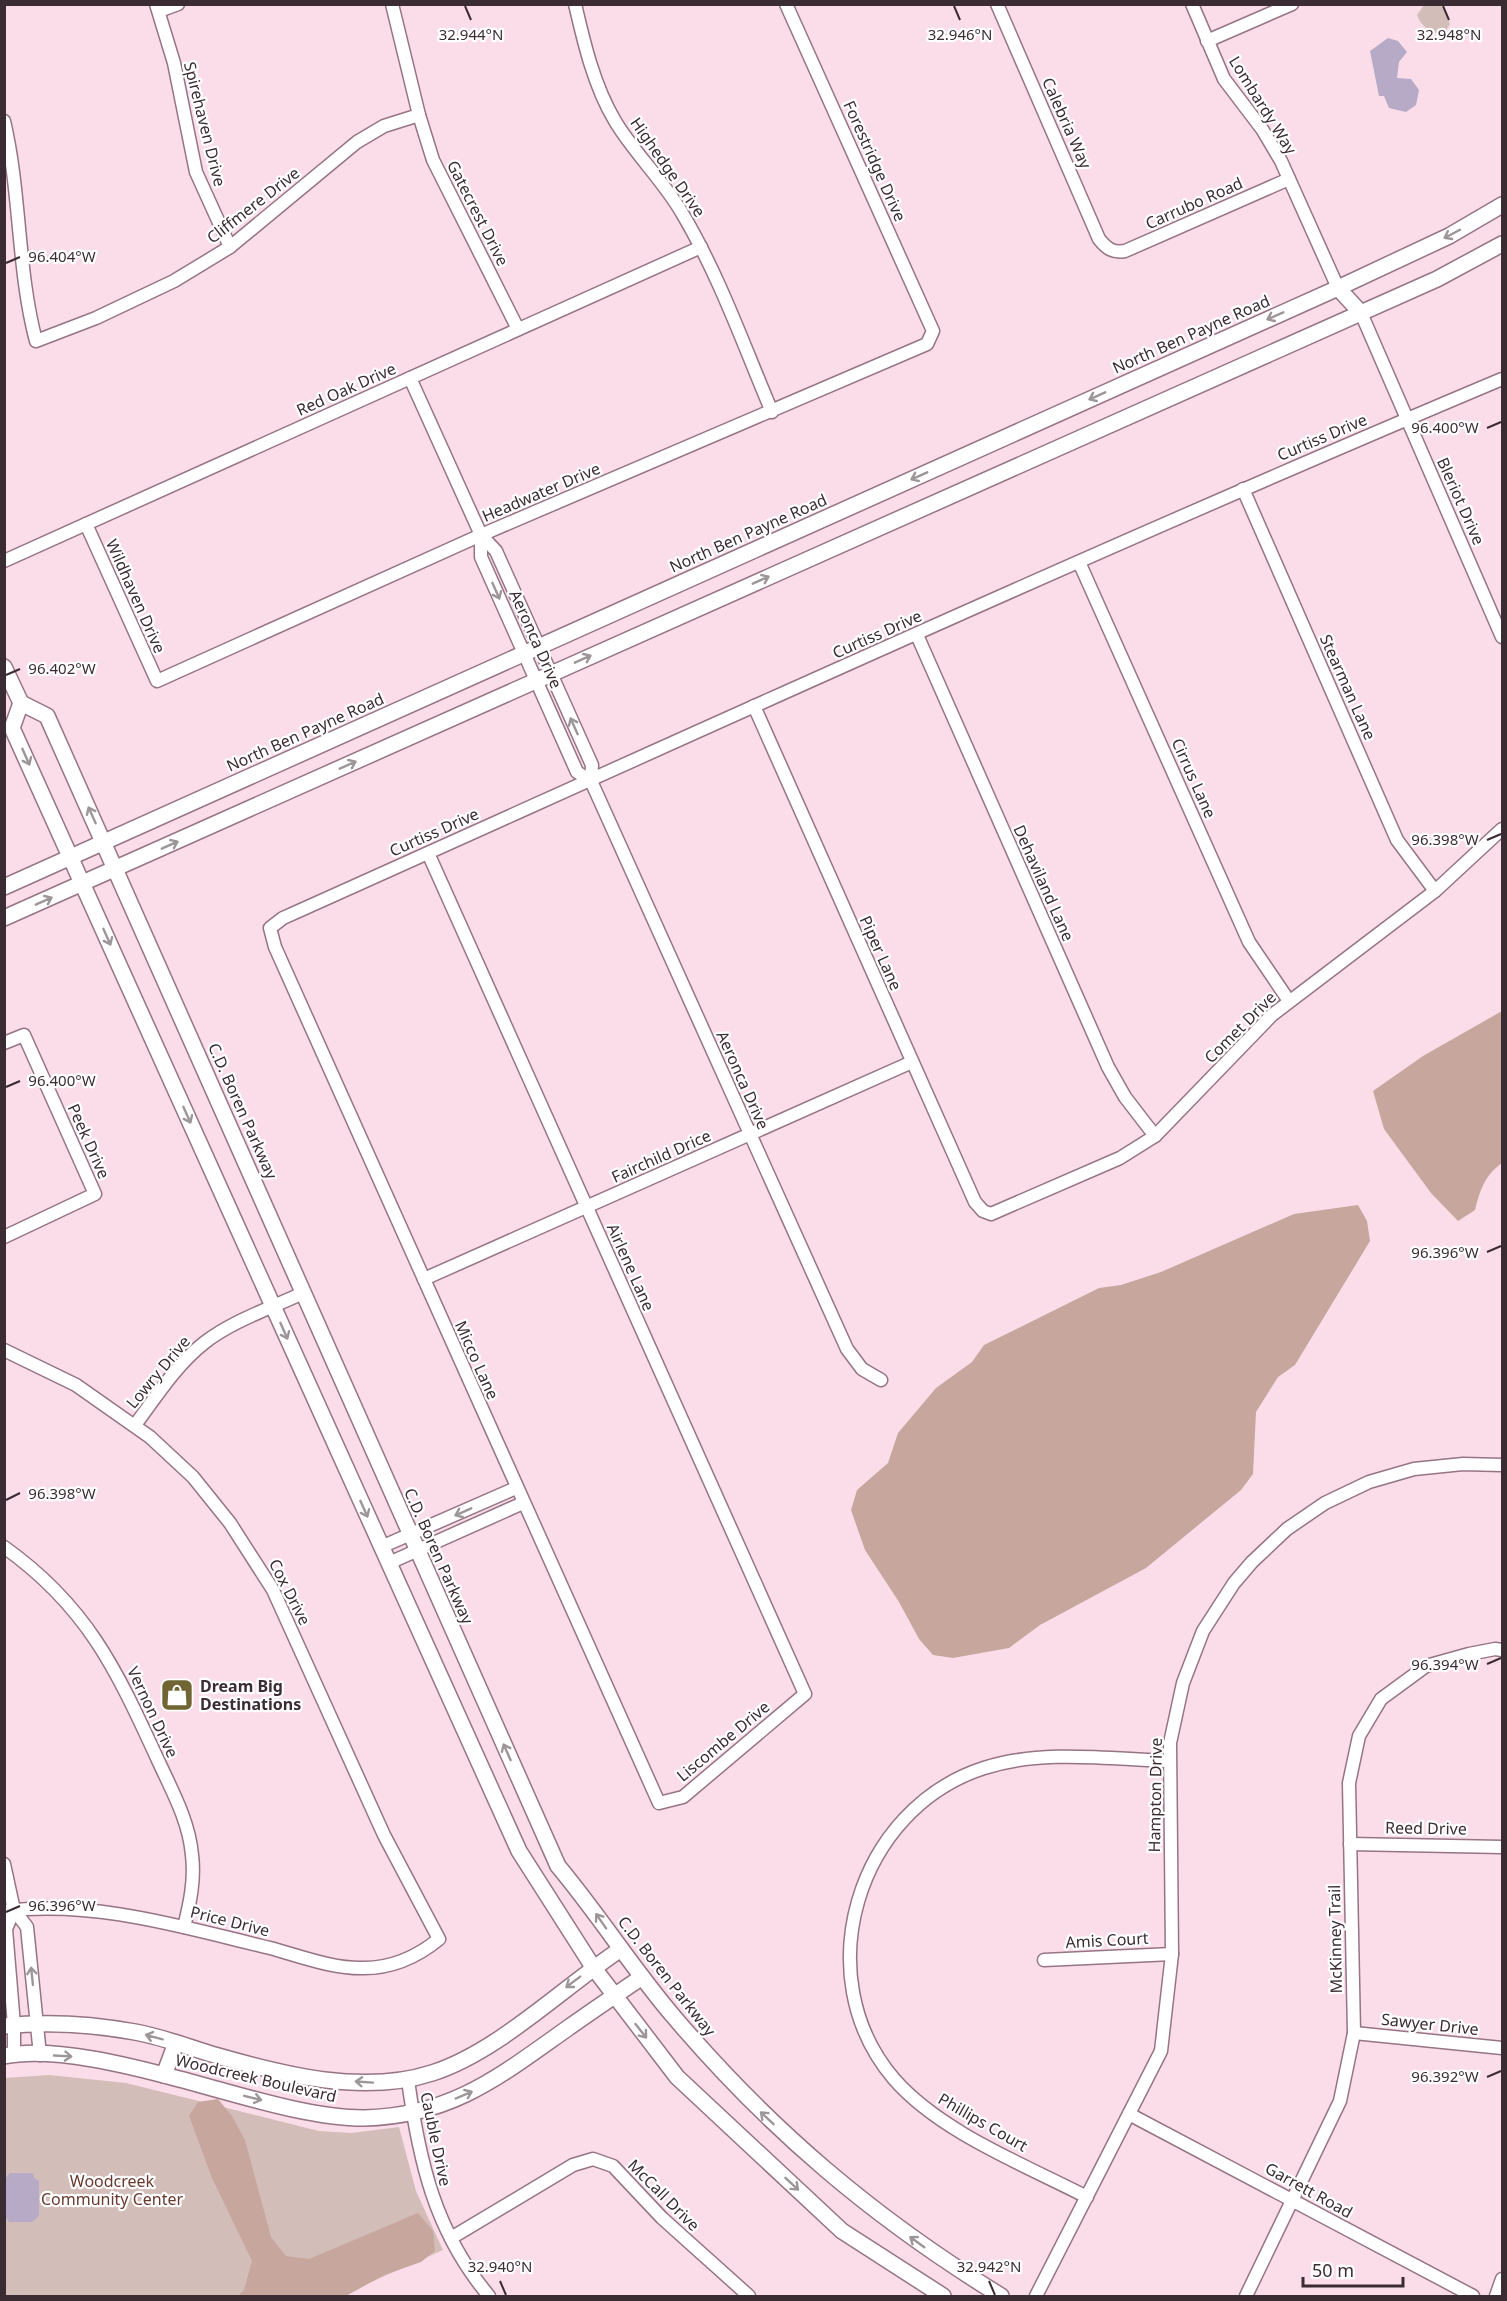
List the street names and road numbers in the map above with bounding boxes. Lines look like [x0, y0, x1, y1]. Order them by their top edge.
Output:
street label: Lombardy Way [1224, 52, 1302, 159]
street label: Spirehaven Drive [179, 59, 231, 189]
street label: Calebria Way [1037, 74, 1097, 173]
street label: Forestridge Drive [839, 97, 911, 225]
street label: Highedge Drive [625, 113, 711, 221]
street label: Gatecrest Drive [442, 157, 514, 269]
street label: Cliffmere Drive [202, 162, 304, 248]
street label: Carrubo Road [1142, 172, 1246, 234]
street label: North Ben Payne Road [1109, 289, 1273, 379]
street label: Red Oak Drive [293, 357, 399, 421]
street label: Curtiss Drive [1274, 408, 1370, 466]
street label: Bleriot Drive [1432, 454, 1490, 548]
street label: Headwater Drive [479, 457, 603, 527]
street label: North Ben Payne Road [666, 488, 830, 578]
street label: Wildhaven Drive [101, 536, 171, 656]
street label: Aeronca Drive [504, 586, 568, 692]
street label: Curtiss Drive [829, 605, 925, 663]
street label: Stearman Lane [1315, 631, 1381, 743]
street label: North Ben Payne Road [223, 687, 387, 777]
street label: Cirrus Lane [1167, 734, 1221, 822]
street label: Curtiss Drive [386, 803, 482, 861]
street label: Dehaviland Lane [1009, 821, 1079, 945]
street label: Piper Lane [855, 912, 907, 994]
street label: Comet Drive [1199, 986, 1281, 1068]
street label: Aeronca Drive [711, 1027, 775, 1133]
street label: C.D. Boren Parkway [203, 1039, 283, 1183]
street label: Peek Drive [63, 1100, 115, 1182]
street label: Fairchild Drice [608, 1124, 714, 1188]
street label: Airlene Lane [602, 1220, 660, 1314]
street label: Micco Lane [450, 1317, 504, 1403]
street label: Lowry Drive [121, 1331, 195, 1413]
street label: C.D. Boren Parkway [399, 1484, 479, 1628]
street label: Cox Drive [264, 1555, 316, 1629]
street label: Vernon Drive [122, 1663, 184, 1761]
street label: Liscombe Drive [672, 1696, 774, 1786]
street label: Hampton Drive [1143, 1737, 1167, 1853]
street label: Reed Drive [1385, 1816, 1467, 1840]
street label: McKinney Trail [1323, 1884, 1347, 1994]
street label: Price Drive [188, 1901, 272, 1941]
street label: C.D. Boren Parkway [613, 1911, 721, 2041]
street label: Amis Court [1065, 1927, 1149, 1953]
street label: Sawyer Drive [1380, 2008, 1480, 2040]
street label: Woodcreek Boulevard [173, 2049, 339, 2107]
street label: Phillips Court [934, 2088, 1032, 2157]
street label: Cauble Drive [415, 2090, 457, 2188]
street label: McCall Drive [623, 2154, 705, 2236]
street label: Garrett Road [1261, 2157, 1357, 2223]

